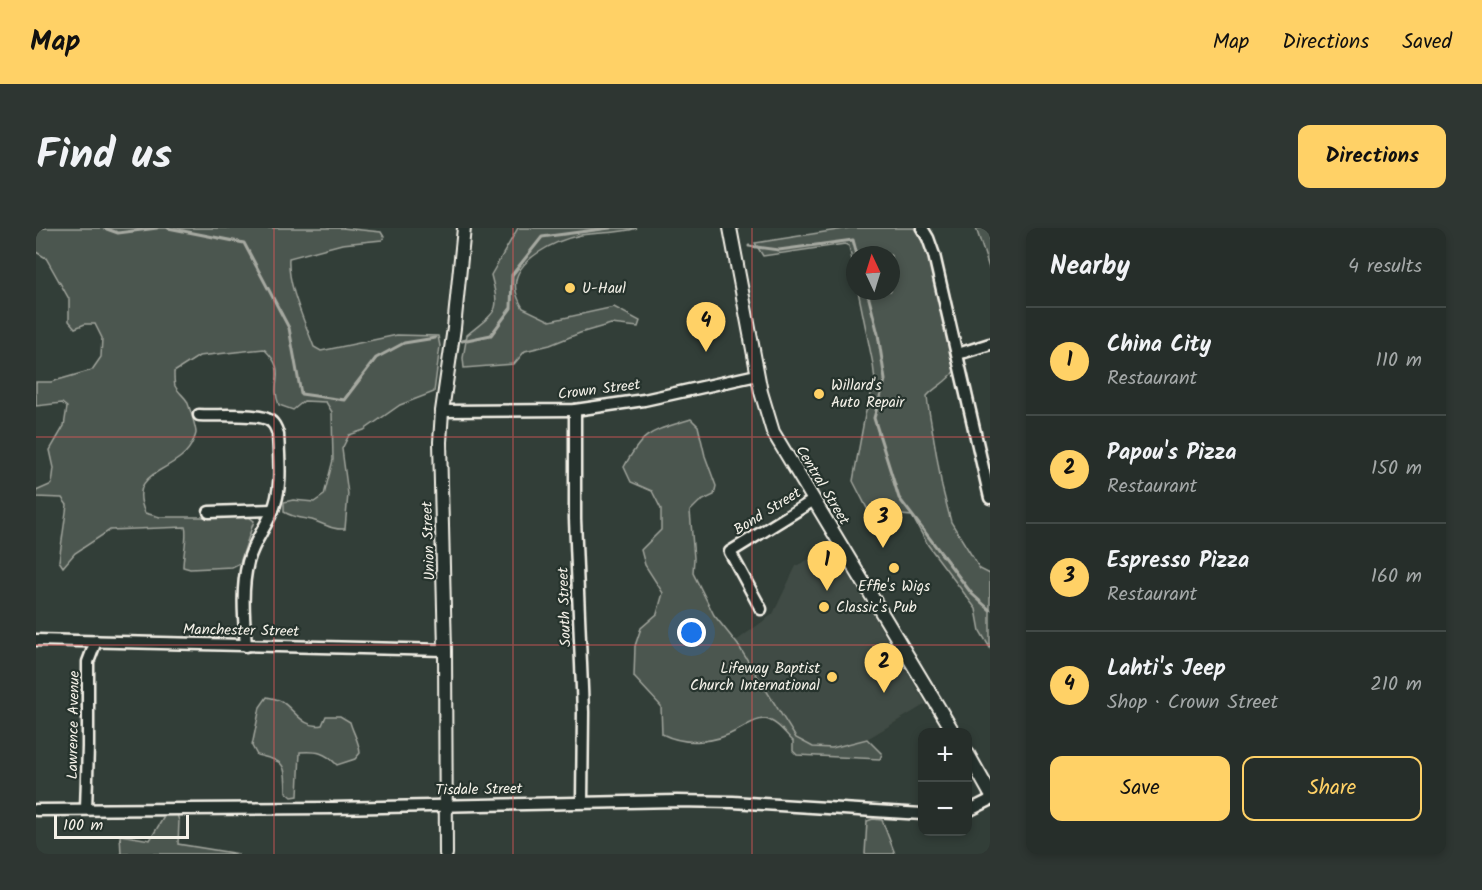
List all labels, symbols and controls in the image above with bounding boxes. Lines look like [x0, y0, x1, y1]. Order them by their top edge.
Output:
text: Map [30, 20, 81, 65]
text: Map [1213, 26, 1249, 59]
text: Directions [1282, 26, 1369, 59]
text: Saved [1402, 26, 1452, 59]
text: Find us [36, 123, 172, 190]
button: Directions [1298, 125, 1446, 188]
north arrow [846, 246, 900, 300]
text: Nearby [1050, 246, 1130, 288]
text: 4 results [1348, 251, 1422, 283]
place label: U-Haul [582, 277, 626, 301]
marker: U-Haul [563, 281, 577, 295]
pin: 4 [686, 302, 726, 352]
text: China City [1107, 328, 1211, 363]
text: 1 [1066, 345, 1073, 377]
text: 110 m [1376, 345, 1422, 377]
text: Restaurant [1107, 363, 1197, 395]
street label: Crown Street [557, 373, 642, 407]
place label: Willard's Auto Repair [831, 374, 905, 415]
marker: Willard's Auto Repair [812, 387, 826, 401]
text: Papou's Pizza [1107, 436, 1237, 471]
street label: Central Street [789, 441, 856, 530]
text: 2 [1064, 453, 1075, 485]
text: 150 m [1371, 453, 1422, 485]
text: Restaurant [1107, 471, 1197, 503]
street label: Bond Street [729, 481, 806, 542]
pin: 3 [864, 498, 902, 548]
street label: Union Street [416, 501, 442, 581]
pin: 1 [808, 542, 846, 591]
text: Espresso Pizza [1107, 544, 1249, 579]
marker: Effie's Wigs [887, 561, 901, 575]
text: 3 [1064, 561, 1075, 593]
text: 160 m [1371, 561, 1422, 593]
street label: South Street [552, 566, 578, 647]
place label: Effie's Wigs [858, 575, 931, 599]
text: Restaurant [1107, 579, 1197, 611]
place label: Classic's Pub [836, 596, 917, 620]
marker: Classic's Pub [817, 600, 831, 614]
street label: Manchester Street [183, 618, 300, 644]
your location [677, 618, 706, 647]
pin: 2 [864, 644, 904, 693]
text: Lahti's Jeep [1107, 652, 1226, 687]
place label: Lifeway Baptist Church International [690, 657, 820, 698]
text: 4 [1064, 669, 1075, 701]
text: 210 m [1370, 669, 1422, 701]
street label: Lawrence Avenue [61, 670, 87, 780]
marker: Lifeway Baptist Church International [825, 670, 839, 684]
text: Shop · Crown Street [1107, 687, 1278, 719]
map controls [918, 728, 972, 836]
button: + [918, 728, 972, 782]
button: Save [1050, 756, 1230, 821]
button: Share [1242, 756, 1422, 821]
street label: Tisdale Street [435, 777, 523, 803]
button: − [918, 782, 972, 836]
scale bar [54, 812, 189, 840]
text: 100 m [63, 813, 103, 838]

